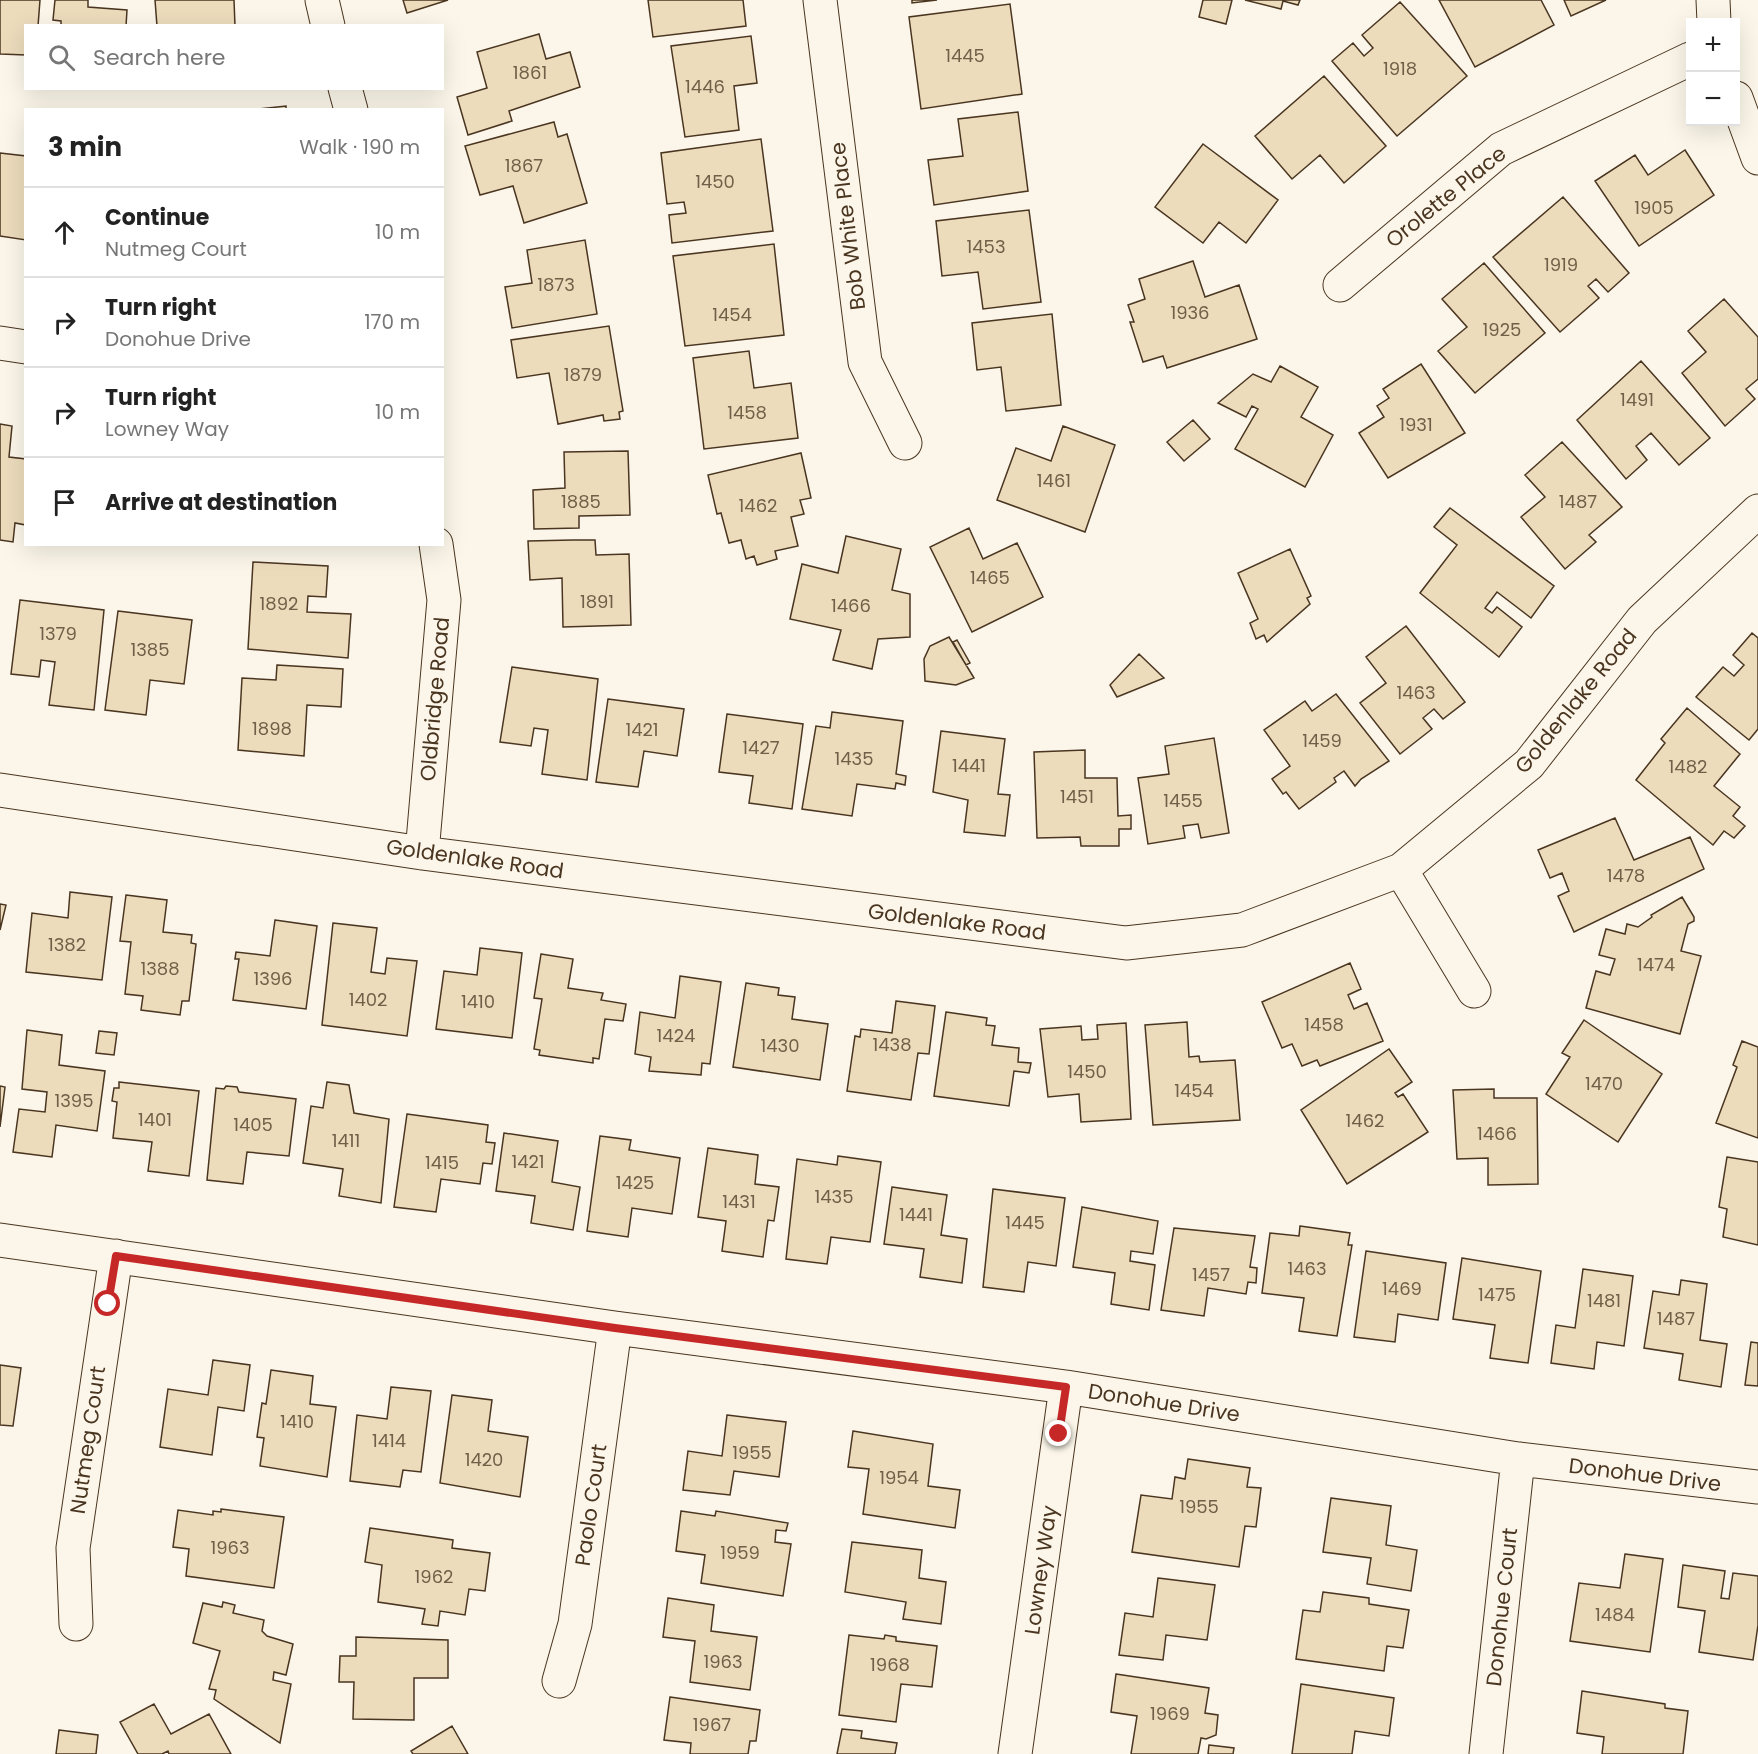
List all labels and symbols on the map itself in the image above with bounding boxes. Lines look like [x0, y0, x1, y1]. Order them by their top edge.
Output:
house number: 1445 [945, 43, 985, 68]
house number: 1918 [1383, 56, 1417, 81]
house number: 1861 [513, 60, 547, 85]
house number: 1446 [685, 74, 725, 99]
street label: Orolette Place [1379, 139, 1512, 254]
street label: Bob White Place [823, 141, 872, 312]
house number: 1867 [505, 153, 543, 178]
house number: 1450 [695, 169, 735, 194]
house number: 1905 [1634, 195, 1674, 220]
house number: 1453 [967, 234, 1006, 259]
house number: 1919 [1544, 252, 1578, 277]
house number: 1873 [537, 272, 575, 297]
house number: 1936 [1170, 300, 1210, 325]
house number: 1454 [712, 302, 752, 327]
house number: 1925 [1483, 317, 1521, 342]
house number: 1879 [564, 362, 602, 387]
house number: 1491 [1620, 387, 1654, 412]
house number: 1458 [727, 400, 767, 425]
house number: 1931 [1399, 412, 1433, 437]
house number: 1461 [1037, 468, 1071, 493]
house number: 1885 [561, 489, 601, 514]
house number: 1487 [1559, 489, 1597, 514]
house number: 1462 [739, 493, 777, 518]
house number: 1465 [970, 565, 1010, 590]
house number: 1891 [580, 589, 614, 614]
house number: 1892 [260, 591, 298, 616]
house number: 1466 [831, 593, 871, 618]
street label: Oldbridge Road [413, 616, 456, 782]
house number: 1379 [39, 621, 77, 646]
street label: Goldenlake Road [1508, 622, 1643, 779]
house number: 1385 [130, 637, 170, 662]
house number: 1463 [1396, 680, 1436, 705]
house number: 1898 [252, 716, 292, 741]
house number: 1421 [625, 717, 659, 742]
house number: 1459 [1302, 728, 1342, 753]
house number: 1427 [742, 735, 780, 760]
house number: 1435 [835, 746, 874, 771]
house number: 1441 [952, 753, 986, 778]
house number: 1482 [1669, 754, 1707, 779]
house number: 1451 [1060, 784, 1094, 809]
house number: 1455 [1163, 788, 1203, 813]
street label: Goldenlake Road [384, 832, 566, 885]
house number: 1478 [1607, 863, 1645, 888]
street label: Goldenlake Road [866, 896, 1048, 947]
house number: 1382 [48, 932, 86, 957]
house number: 1474 [1637, 952, 1675, 977]
house number: 1388 [140, 956, 180, 981]
house number: 1396 [253, 966, 293, 991]
house number: 1402 [349, 987, 387, 1012]
house number: 1410 [461, 989, 495, 1014]
house number: 1458 [1304, 1012, 1344, 1037]
house number: 1424 [657, 1023, 695, 1048]
house number: 1438 [872, 1032, 912, 1057]
house number: 1430 [761, 1033, 800, 1058]
house number: 1450 [1067, 1059, 1107, 1084]
house number: 1470 [1585, 1071, 1623, 1096]
house number: 1454 [1174, 1078, 1214, 1103]
house number: 1395 [54, 1088, 94, 1113]
house number: 1401 [138, 1107, 172, 1132]
house number: 1462 [1346, 1108, 1384, 1133]
house number: 1405 [233, 1112, 273, 1137]
house number: 1466 [1477, 1121, 1517, 1146]
house number: 1411 [332, 1128, 360, 1153]
house number: 1421 [511, 1149, 545, 1174]
house number: 1415 [425, 1150, 459, 1175]
house number: 1425 [616, 1170, 654, 1195]
house number: 1435 [815, 1184, 854, 1209]
house number: 1431 [722, 1189, 756, 1214]
house number: 1441 [899, 1202, 933, 1227]
house number: 1445 [1005, 1210, 1045, 1235]
house number: 1463 [1287, 1256, 1327, 1281]
house number: 1457 [1192, 1262, 1230, 1287]
house number: 1469 [1382, 1276, 1422, 1301]
house number: 1475 [1478, 1282, 1516, 1307]
house number: 1481 [1587, 1288, 1621, 1313]
route start [94, 1290, 120, 1316]
house number: 1487 [1657, 1306, 1695, 1331]
street label: Nutmeg Court [63, 1364, 112, 1516]
street label: Donohue Drive [1086, 1376, 1242, 1429]
house number: 1410 [280, 1409, 314, 1434]
route end [1045, 1420, 1071, 1446]
house number: 1414 [372, 1428, 406, 1453]
house number: 1955 [732, 1440, 772, 1465]
street label: Paolo Court [568, 1442, 613, 1568]
house number: 1420 [465, 1447, 503, 1472]
street label: Donohue Drive [1567, 1451, 1723, 1498]
house number: 1954 [879, 1465, 919, 1490]
house number: 1955 [1179, 1494, 1219, 1519]
street label: Lowney Way [1017, 1503, 1064, 1636]
street label: Donohue Court [1479, 1526, 1524, 1688]
house number: 1963 [210, 1535, 250, 1560]
house number: 1959 [720, 1540, 760, 1565]
house number: 1962 [415, 1564, 453, 1589]
house number: 1484 [1595, 1602, 1635, 1627]
house number: 1963 [703, 1649, 743, 1674]
house number: 1968 [870, 1652, 910, 1677]
house number: 1969 [1150, 1701, 1190, 1726]
house number: 1967 [693, 1712, 731, 1737]

